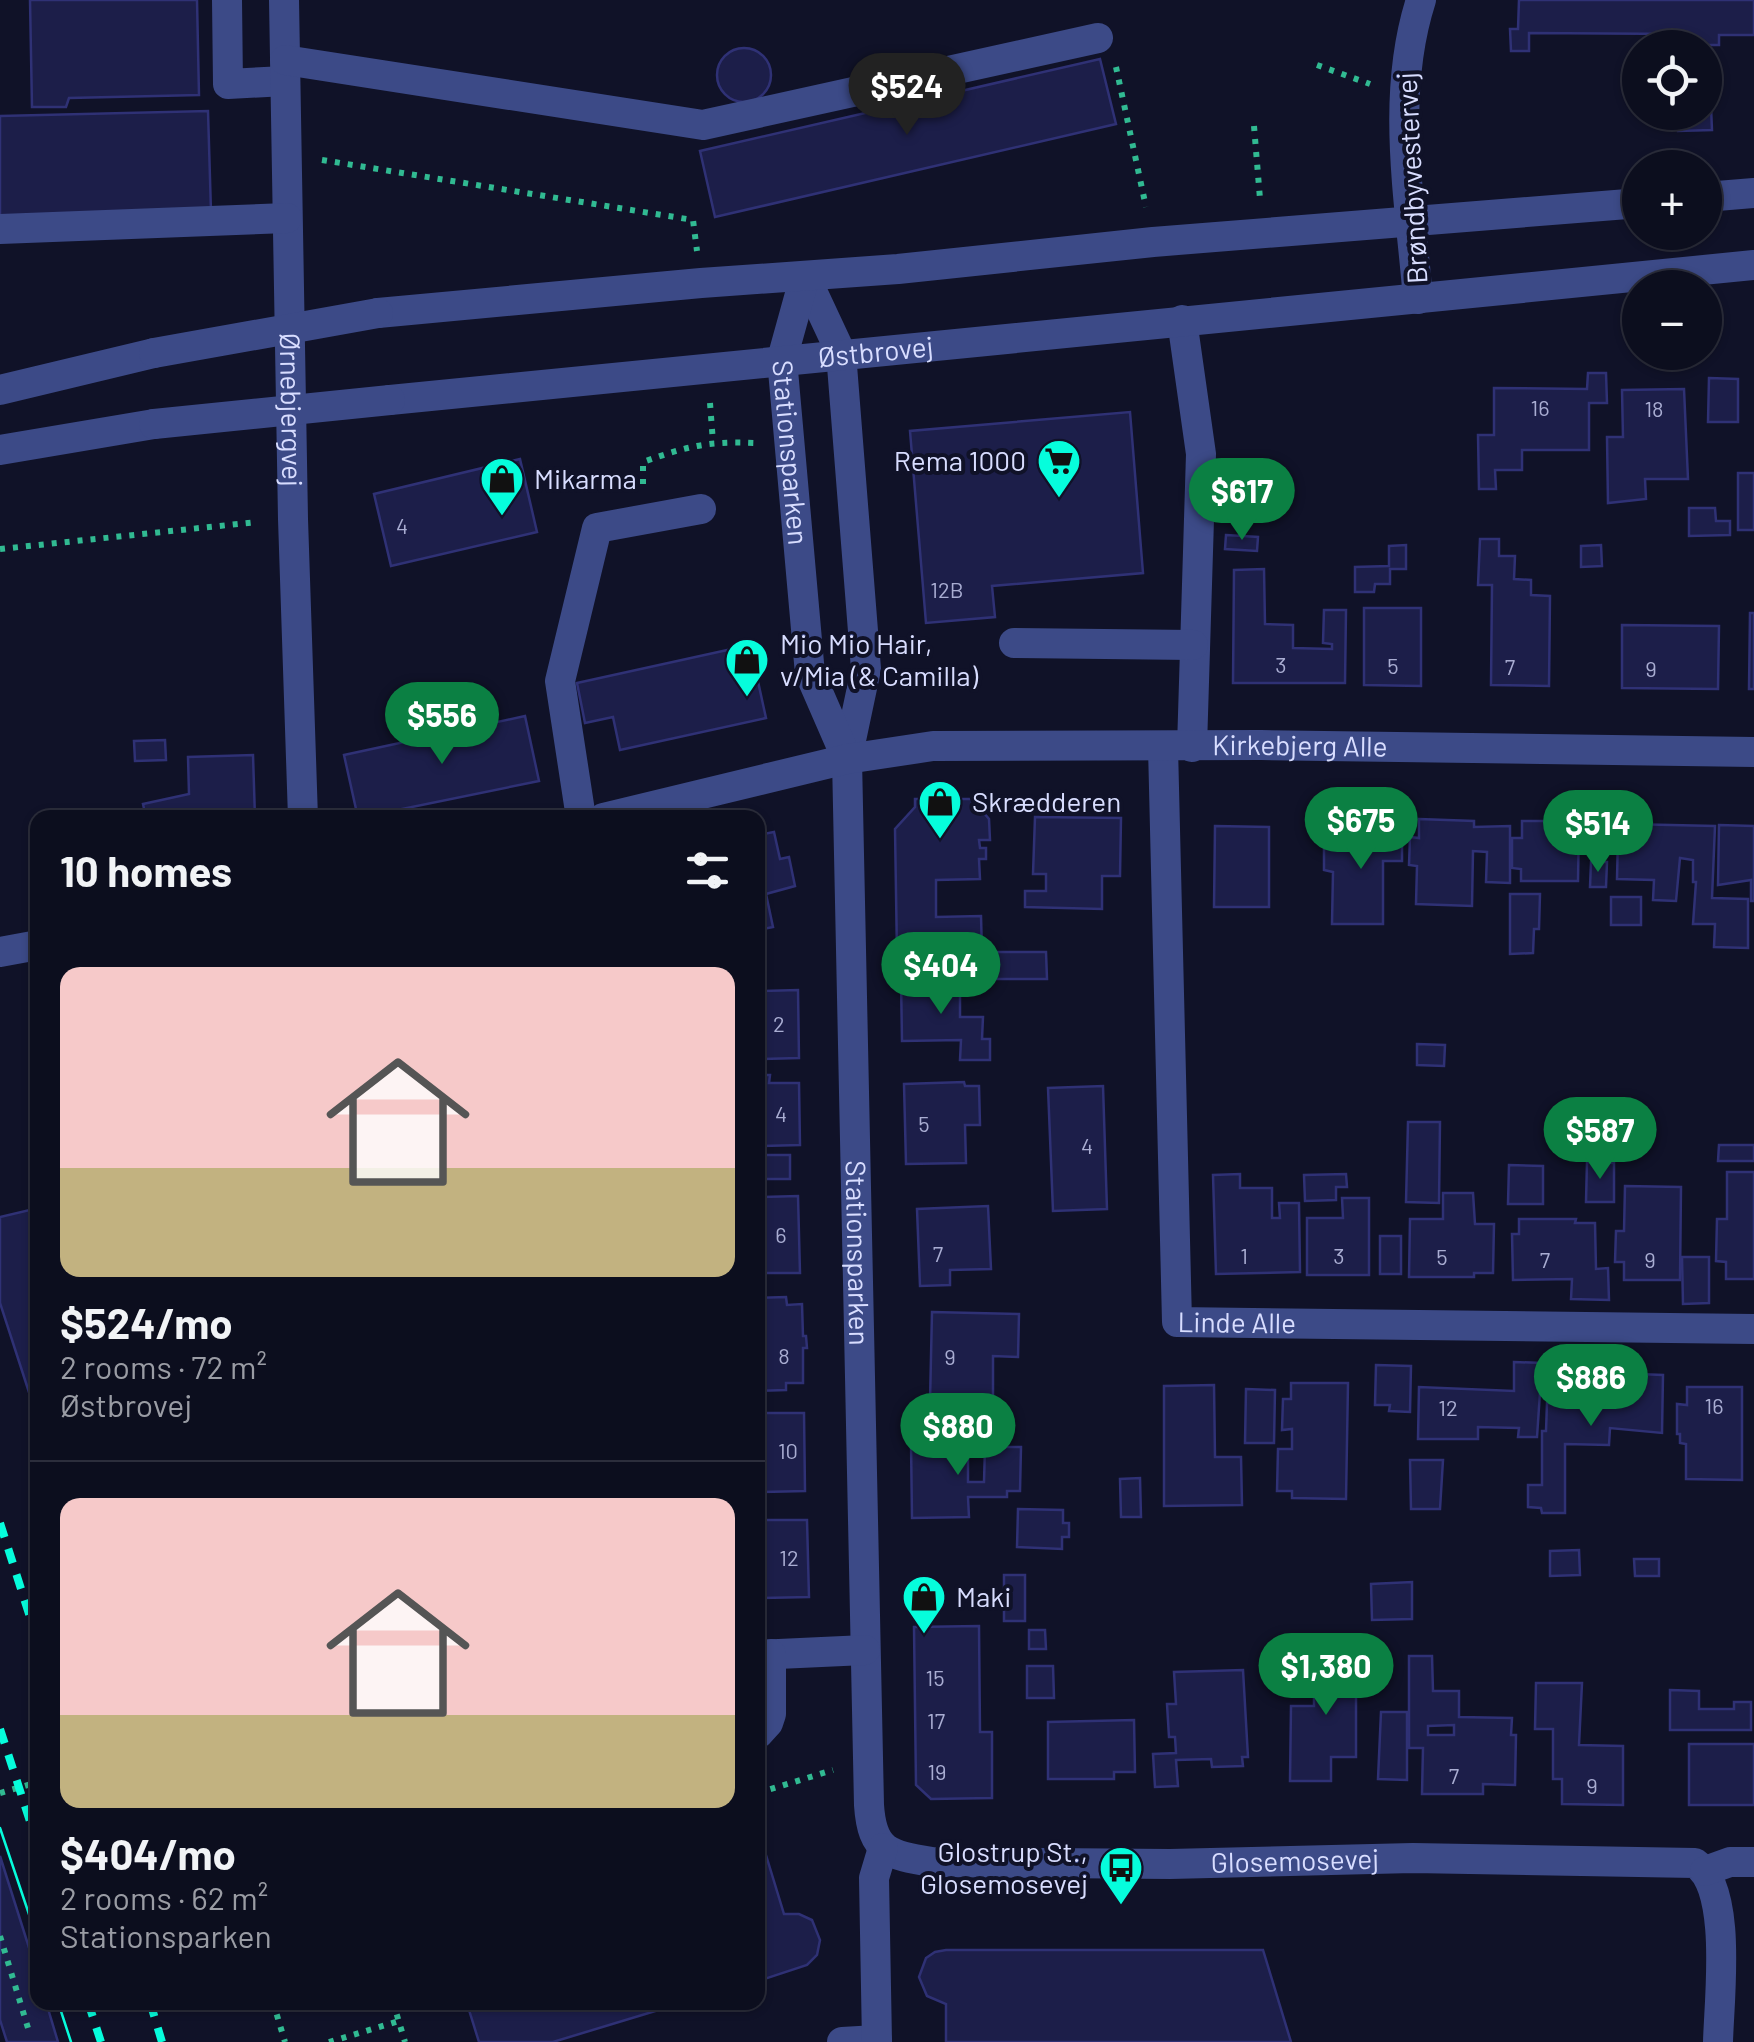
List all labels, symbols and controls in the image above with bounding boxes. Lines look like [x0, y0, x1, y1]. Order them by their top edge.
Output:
map controls [1622, 30, 1722, 370]
button: locate [1622, 30, 1722, 130]
pin: $524 [848, 53, 966, 138]
text: $524 [871, 66, 943, 104]
street label: Brøndbyvestervej [1388, 71, 1434, 285]
button: + [1622, 150, 1722, 250]
button: − [1622, 270, 1722, 370]
street label: Østbrovej [816, 328, 935, 374]
street label: Ørnebjergvej [274, 333, 310, 487]
street label: Stationsparken [766, 359, 816, 546]
house number: 16 [1530, 394, 1550, 420]
house number: 18 [1644, 395, 1664, 421]
supermarket icon: Rema 1000 [1036, 438, 1082, 499]
place label: Rema 1000 [894, 443, 1026, 477]
shop icon: Mikarma [479, 456, 525, 517]
pin: $617 [1183, 458, 1301, 543]
place label: Mikarma [534, 461, 637, 495]
text: $617 [1211, 471, 1273, 509]
house number: 4 [396, 512, 408, 538]
house number: 12B [930, 576, 964, 602]
place label: Mio Mio Hair, v/Mia (& Camilla) [780, 626, 979, 692]
shop icon: Mio Mio Hair, v/Mia (& Camilla) [724, 637, 770, 698]
house number: 3 [1275, 651, 1287, 677]
house number: 5 [1387, 652, 1399, 678]
house number: 7 [1505, 653, 1515, 679]
house number: 9 [1645, 655, 1657, 681]
pin: $556 [383, 682, 501, 767]
text: $556 [407, 695, 477, 733]
street label: Kirkebjerg Alle [1212, 727, 1388, 763]
shop icon: Skrædderen [917, 779, 963, 840]
place label: Skrædderen [972, 784, 1121, 818]
pin: $675 [1302, 787, 1420, 872]
pin: $514 [1539, 790, 1657, 875]
text: $675 [1327, 800, 1395, 838]
text: $514 [1565, 803, 1631, 841]
icon: filters [680, 843, 735, 898]
text: 10 homes [60, 845, 232, 895]
pin: $404 [882, 932, 1000, 1017]
text: $404 [903, 945, 979, 983]
house number: 2 [773, 1010, 785, 1036]
icon: home [308, 1032, 488, 1212]
pin: $587 [1541, 1097, 1659, 1182]
house number: 4 [775, 1100, 787, 1126]
house number: 5 [918, 1110, 930, 1136]
text: $587 [1566, 1110, 1634, 1148]
house number: 4 [1081, 1132, 1093, 1158]
street label: Stationsparken [839, 1160, 877, 1346]
house number: 6 [775, 1221, 787, 1247]
house number: 7 [933, 1240, 943, 1266]
house number: 1 [1240, 1242, 1248, 1268]
house number: 3 [1333, 1242, 1345, 1268]
house number: 5 [1436, 1243, 1448, 1269]
house number: 7 [1540, 1246, 1550, 1272]
house number: 9 [1644, 1246, 1656, 1272]
text: $524/mo [60, 1297, 233, 1347]
street label: Linde Alle [1177, 1304, 1296, 1339]
house number: 8 [778, 1342, 790, 1368]
house number: 9 [944, 1343, 956, 1369]
pin: $886 [1532, 1344, 1650, 1429]
text: 2 rooms · 72 m² [60, 1347, 267, 1385]
text: $886 [1556, 1357, 1626, 1395]
text: Østbrovej [60, 1385, 192, 1423]
house number: 16 [1704, 1392, 1724, 1418]
pin: $880 [899, 1393, 1017, 1478]
house number: 12 [1438, 1394, 1458, 1420]
text: $880 [922, 1406, 994, 1444]
house number: 10 [778, 1437, 798, 1463]
house number: 12 [779, 1544, 799, 1570]
icon: home [308, 1563, 488, 1743]
shop icon: Maki [901, 1574, 947, 1635]
place label: Maki [956, 1579, 1012, 1613]
pin: $1,380 [1245, 1633, 1407, 1718]
text: $1,380 [1281, 1646, 1371, 1684]
house number: 15 [925, 1664, 945, 1690]
house number: 17 [927, 1707, 945, 1733]
house number: 19 [927, 1758, 947, 1784]
house number: 7 [1449, 1762, 1459, 1788]
house number: 9 [1586, 1772, 1598, 1798]
text: $404/mo [60, 1828, 236, 1878]
place label: Glostrup St., Glosemosevej [920, 1834, 1088, 1900]
street label: Glosemosevej [1210, 1841, 1379, 1879]
bus stop icon: Glostrup St., Glosemosevej [1098, 1845, 1144, 1906]
text: 2 rooms · 62 m² [60, 1878, 268, 1916]
text: Stationsparken [60, 1916, 272, 1954]

